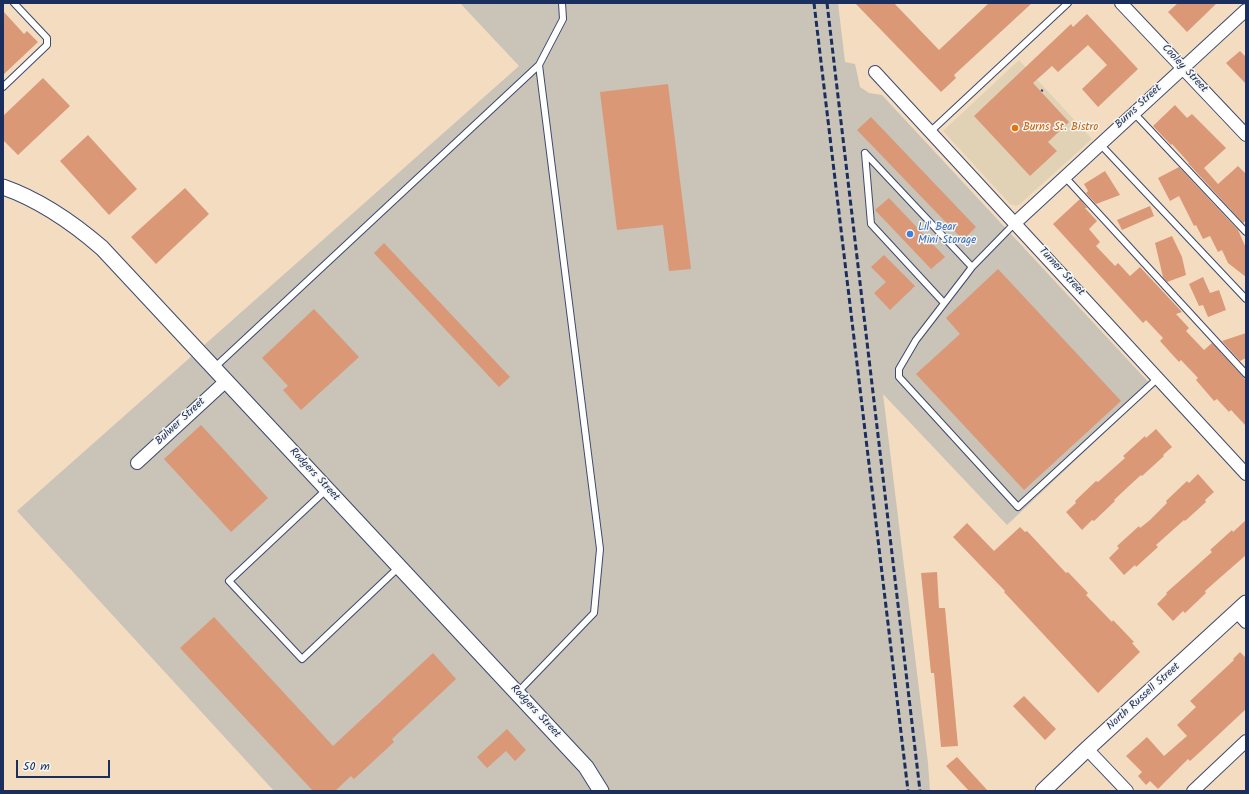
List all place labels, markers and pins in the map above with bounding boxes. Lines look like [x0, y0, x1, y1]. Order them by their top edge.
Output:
place label: Burns St. Bistro [1023, 121, 1098, 135]
marker: Burns St. Bistro [1010, 123, 1020, 133]
place label: Lil' Bear Mini Storage [918, 221, 976, 247]
marker: Lil' Bear Mini Storage [905, 229, 915, 239]

